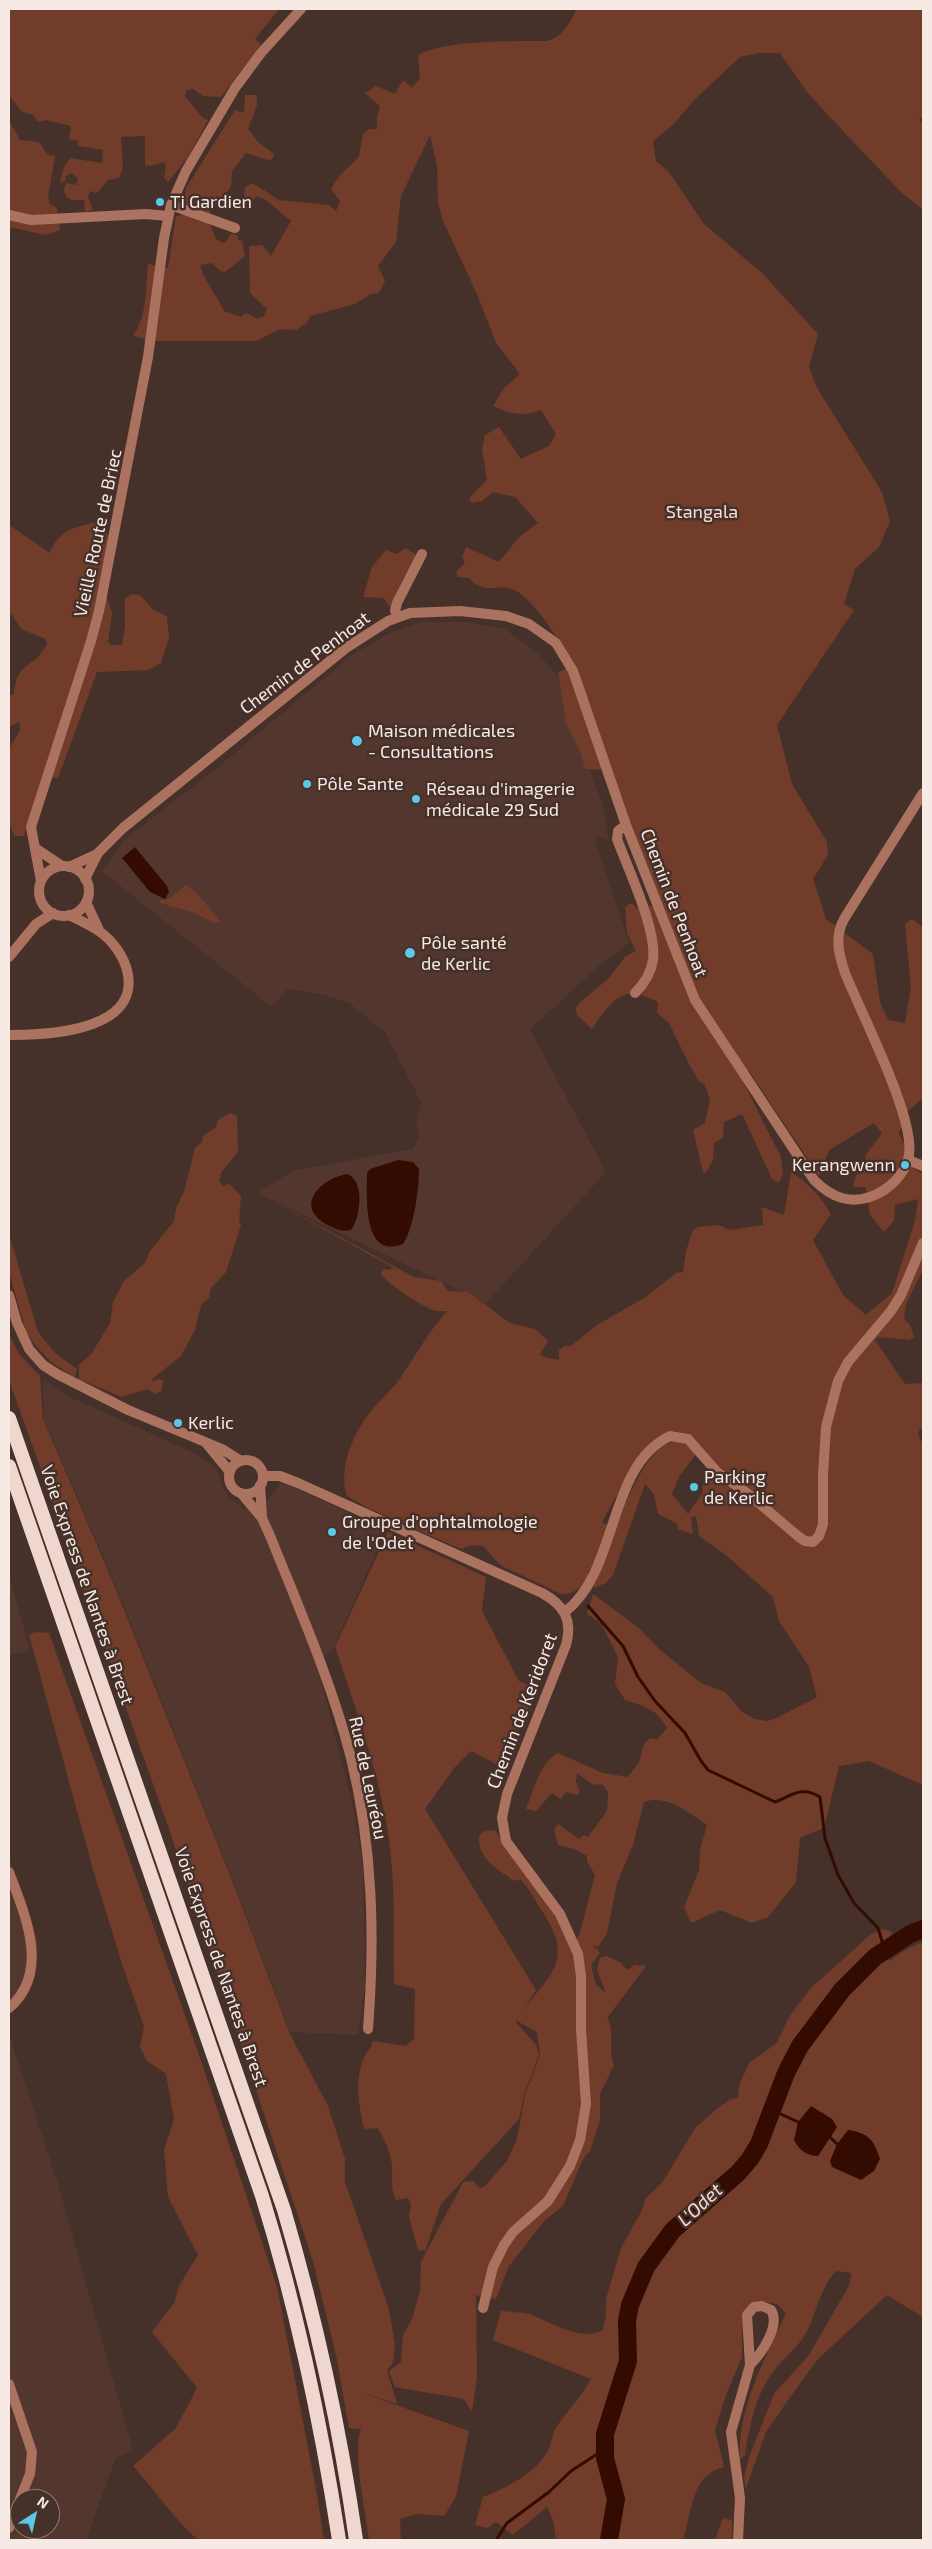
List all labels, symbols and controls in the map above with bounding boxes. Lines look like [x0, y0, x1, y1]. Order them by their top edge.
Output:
place label: Ti Gardien [170, 191, 252, 213]
marker: Ti Gardien [154, 196, 166, 208]
street label: Vieille Route de Briec [70, 447, 126, 619]
park label: Stangala [666, 501, 738, 523]
street label: Chemin de Penhoat [236, 607, 374, 719]
place label: Maison médicales - Consultations [368, 720, 515, 762]
marker: Maison médicales - Consultations [350, 734, 364, 748]
place label: Pôle Sante [317, 773, 404, 795]
marker: Pôle Sante [301, 778, 313, 790]
place label: Réseau d'imagerie médicale 29 Sud [426, 778, 575, 821]
marker: Réseau d'imagerie médicale 29 Sud [410, 793, 422, 805]
street label: Chemin de Penhoat [636, 826, 712, 980]
place label: Pôle santé de Kerlic [421, 932, 507, 974]
marker: Pôle santé de Kerlic [403, 946, 417, 960]
place label: Kerangwenn [792, 1154, 895, 1176]
marker: Kerangwenn [899, 1159, 911, 1171]
place label: Kerlic [188, 1412, 234, 1434]
marker: Kerlic [172, 1417, 184, 1429]
street label: Voie Express de Nantes à Brest [36, 1462, 138, 1708]
place label: Parking de Kerlic [704, 1466, 774, 1508]
marker: Parking de Kerlic [688, 1481, 700, 1493]
place label: Groupe d'ophtalmologie de l'Odet [342, 1511, 538, 1554]
marker: Groupe d'ophtalmologie de l'Odet [326, 1526, 338, 1538]
street label: Chemin de Keridoret [482, 1630, 562, 1792]
street label: Rue de Leuréou [344, 1714, 392, 1842]
street label: Voie Express de Nantes à Brest [170, 1844, 272, 2090]
water label: L'Odet [673, 2179, 727, 2231]
north arrow [10, 2489, 60, 2539]
text: N [34, 2492, 52, 2512]

